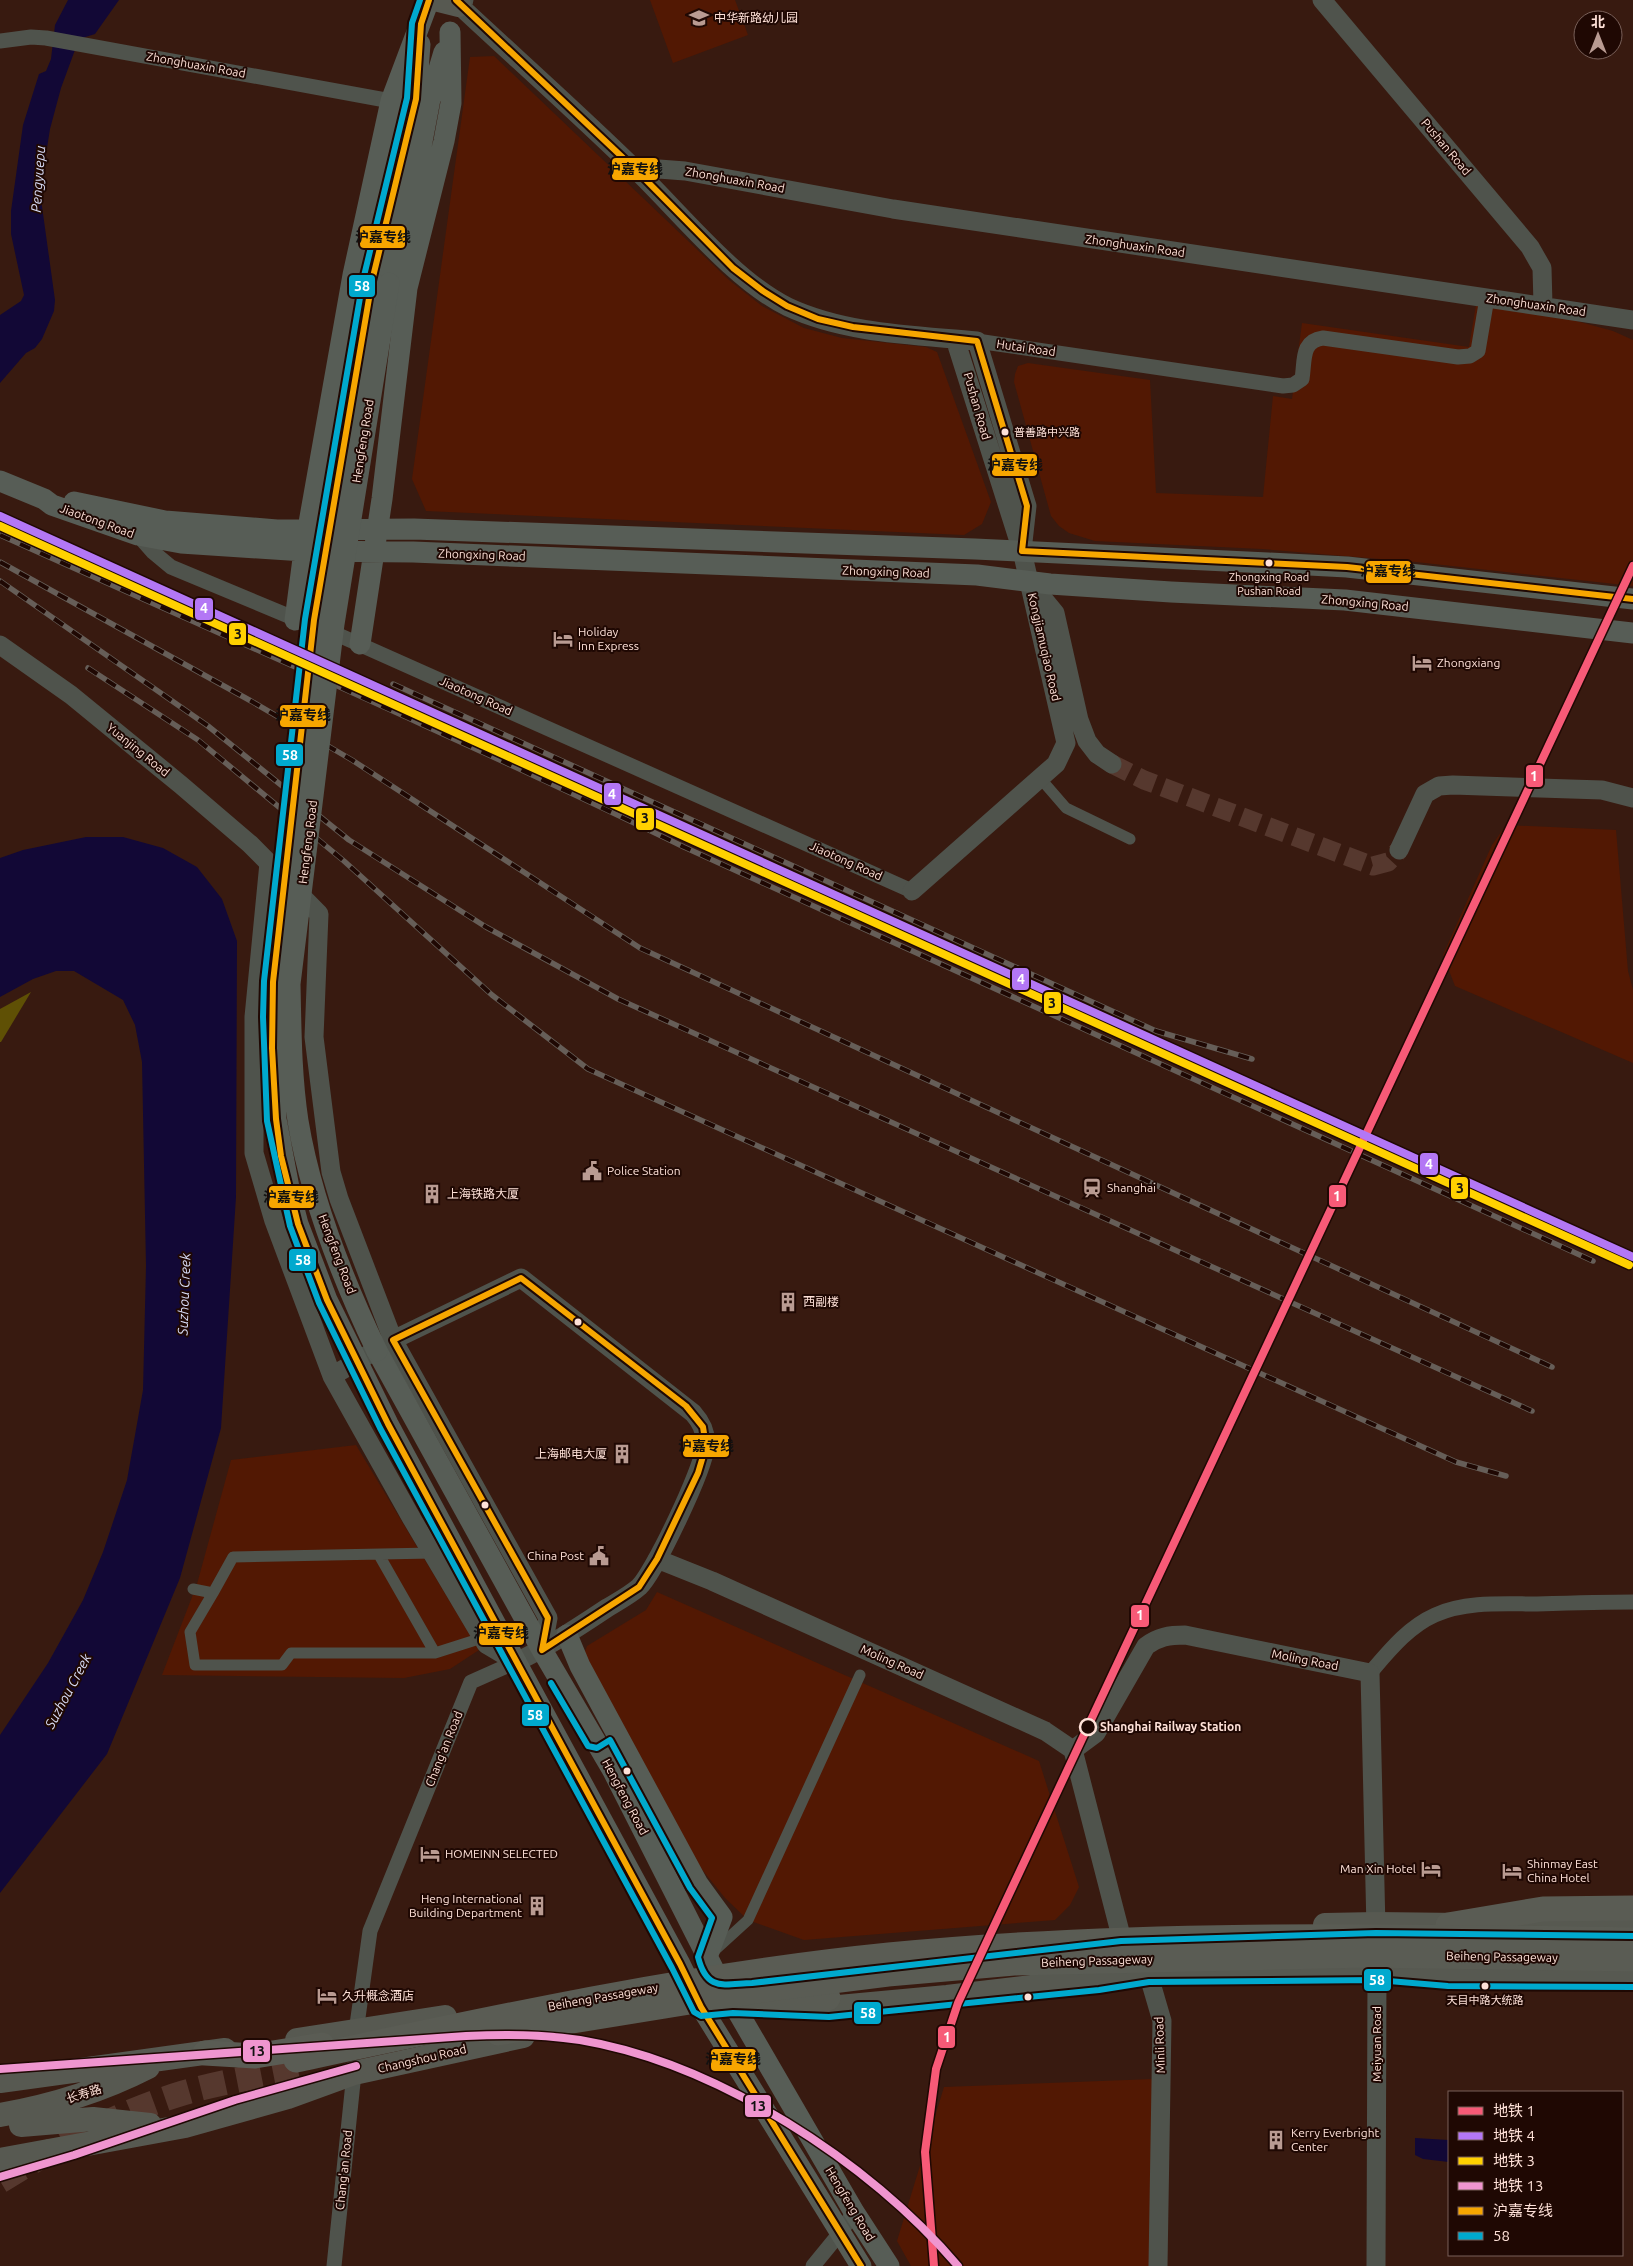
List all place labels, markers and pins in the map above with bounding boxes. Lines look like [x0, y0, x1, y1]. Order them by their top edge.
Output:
school or university icon: 中华新路幼儿园 [688, 7, 710, 29]
place label: 中华新路幼儿园 [714, 11, 798, 24]
place label: 普善路中兴路 [1014, 426, 1080, 438]
marker: 普善路中兴路 [1000, 427, 1010, 437]
marker: Zhongxing Road Pushan Road [1264, 558, 1274, 568]
place label: Zhongxing Road Pushan Road [1229, 571, 1309, 597]
place label: Holiday Inn Express [578, 625, 639, 652]
hotel icon: Holiday Inn Express [552, 628, 574, 650]
hotel icon: Zhongxiang [1411, 652, 1433, 674]
place label: Zhongxiang [1437, 656, 1500, 669]
public building icon: Police Station [581, 1160, 603, 1182]
place label: Police Station [607, 1164, 681, 1177]
station icon: Shanghai [1081, 1177, 1103, 1199]
place label: Shanghai [1107, 1181, 1156, 1194]
building icon: 上海铁路大厦 [421, 1183, 443, 1205]
place label: 上海铁路大厦 [447, 1187, 519, 1200]
building icon: 西副楼 [777, 1291, 799, 1313]
place label: 西副楼 [803, 1295, 839, 1308]
unlabelled marker [573, 1317, 583, 1327]
building icon: 上海邮电大厦 [611, 1443, 633, 1465]
place label: 上海邮电大厦 [535, 1447, 607, 1460]
unlabelled marker [480, 1500, 490, 1510]
public building icon: China Post [588, 1545, 610, 1567]
place label: China Post [527, 1549, 584, 1562]
marker: Shanghai Railway Station [1079, 1718, 1097, 1736]
place label: Shanghai Railway Station [1100, 1720, 1241, 1733]
unlabelled marker [622, 1766, 632, 1776]
hotel icon: HOMEINN SELECTED [419, 1843, 441, 1865]
place label: HOMEINN SELECTED [445, 1847, 558, 1860]
place label: Shinmay East China Hotel [1527, 1857, 1598, 1884]
hotel icon: Man Xin Hotel [1420, 1858, 1442, 1880]
hotel icon: Shinmay East China Hotel [1501, 1860, 1523, 1882]
place label: Man Xin Hotel [1340, 1862, 1416, 1875]
place label: Heng International Building Department [409, 1892, 522, 1919]
building icon: Heng International Building Department [526, 1895, 548, 1917]
marker: 天目中路大统路 [1480, 1981, 1490, 1991]
hotel icon: 久升概念酒店 [316, 1985, 338, 2007]
place label: 久升概念酒店 [342, 1989, 414, 2002]
unlabelled marker [1023, 1992, 1033, 2002]
place label: 天目中路大统路 [1447, 1994, 1524, 2006]
place label: Kerry Everbright Center [1291, 2126, 1379, 2153]
building icon: Kerry Everbright Center [1265, 2129, 1287, 2151]

